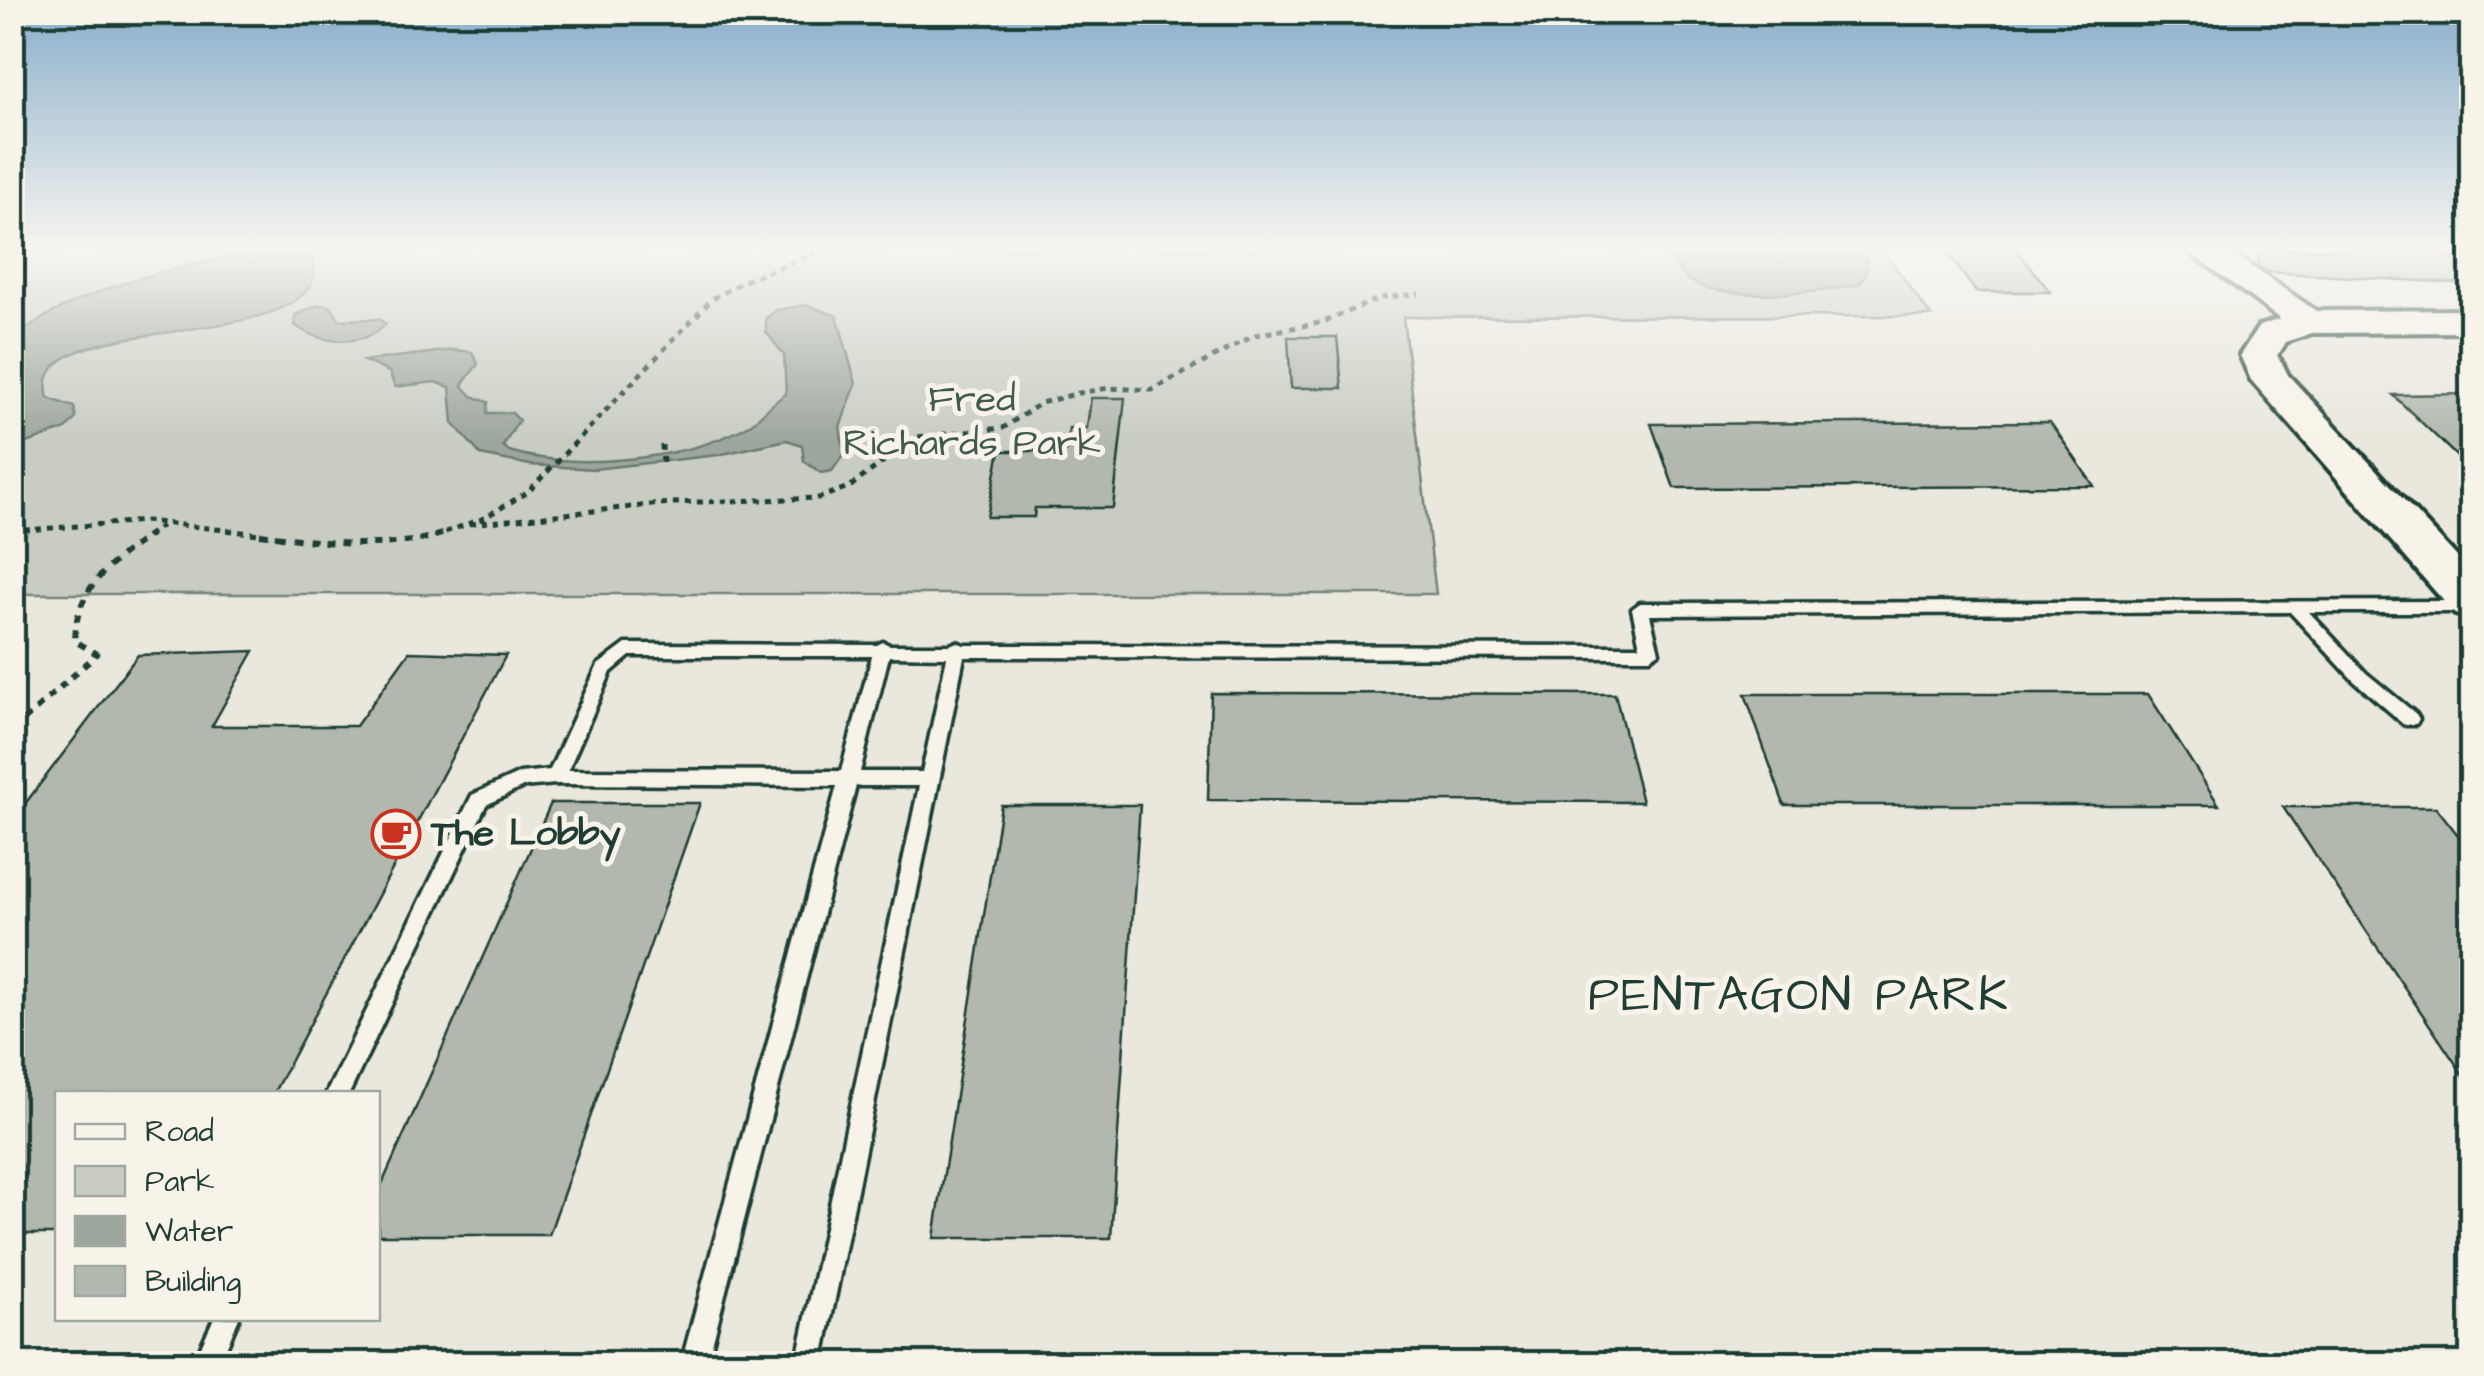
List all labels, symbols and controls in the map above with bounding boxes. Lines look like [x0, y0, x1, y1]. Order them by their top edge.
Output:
park label: Fred Richards Park [843, 374, 1101, 470]
cafe icon: The Lobby [370, 808, 422, 860]
place label: The Lobby [430, 808, 621, 862]
district label: PENTAGON PARK [1588, 963, 2010, 1029]
legend [55, 1091, 380, 1321]
text: Road [145, 1111, 214, 1153]
text: Park [145, 1161, 214, 1203]
text: Water [145, 1211, 233, 1253]
text: Building [145, 1261, 241, 1304]

